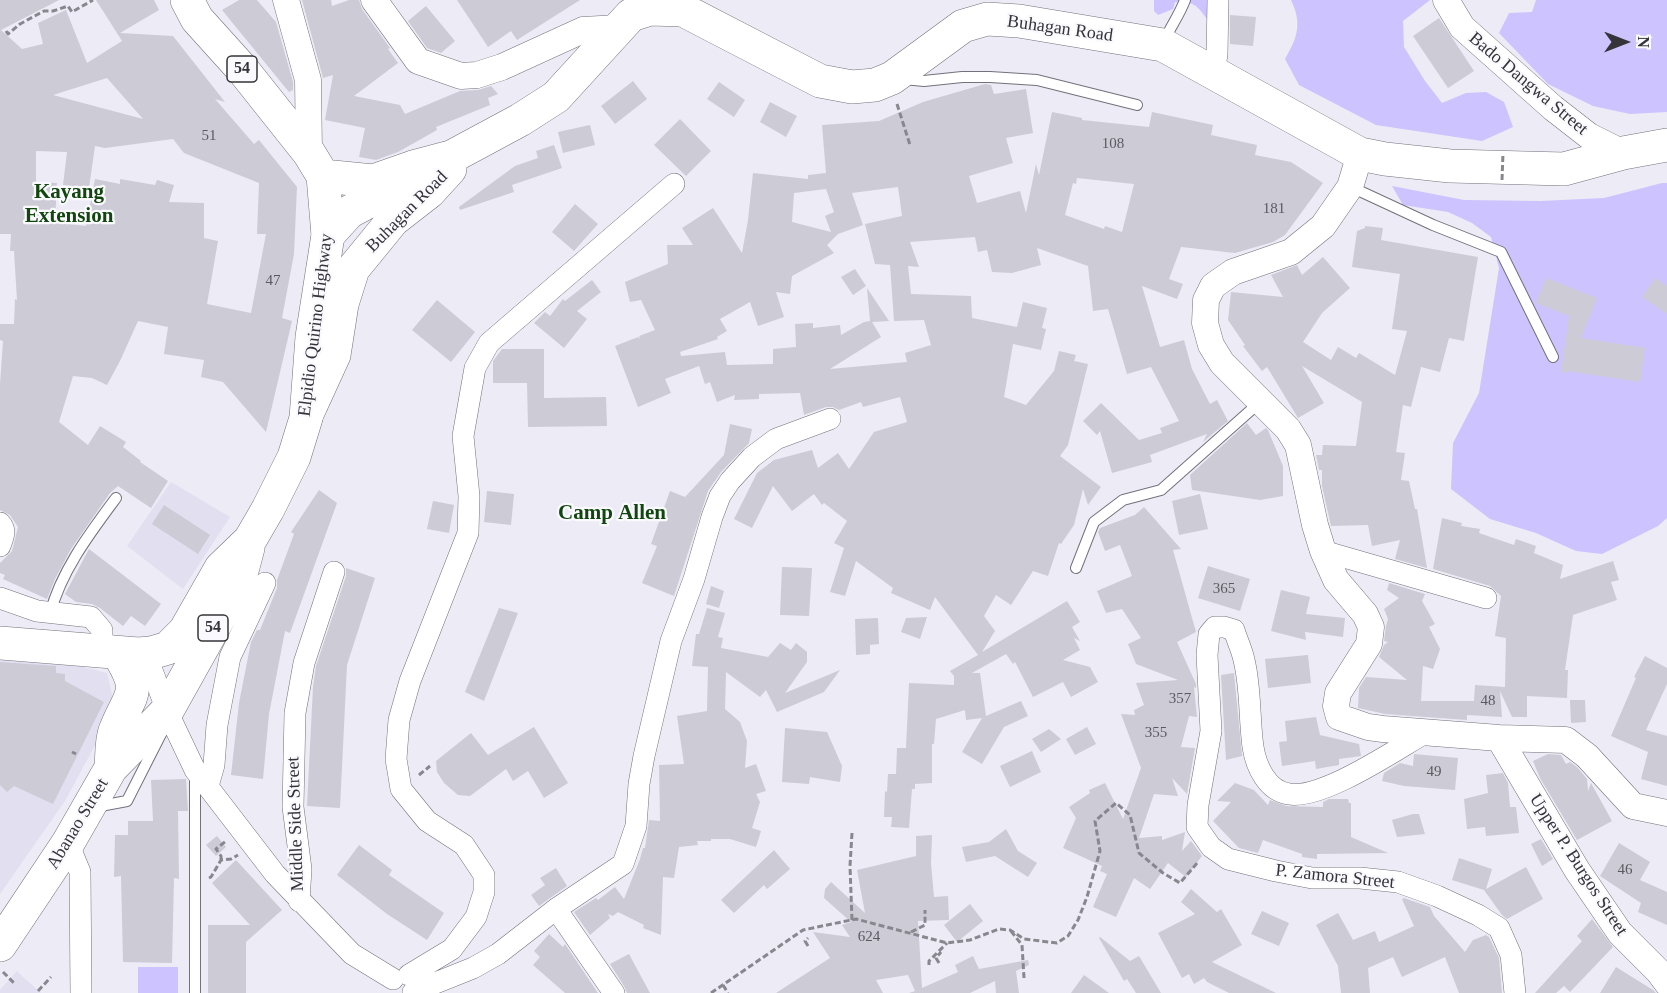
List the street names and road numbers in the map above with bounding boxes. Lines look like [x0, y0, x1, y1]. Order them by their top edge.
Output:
street label: Buhagan Road [1006, 11, 1114, 47]
street label: Bado Dangwa Street [1464, 28, 1592, 140]
road number: 54 [227, 56, 257, 82]
street label: Buhagan Road [362, 167, 452, 257]
street label: Elpidio Quirino Highway [294, 232, 338, 418]
road number: 54 [198, 615, 228, 641]
street label: Middle Side Street [283, 756, 309, 892]
street label: Abanao Street [42, 775, 114, 873]
street label: Upper P. Burgos Street [1524, 790, 1632, 940]
street label: P. Zamora Street [1274, 860, 1396, 894]

